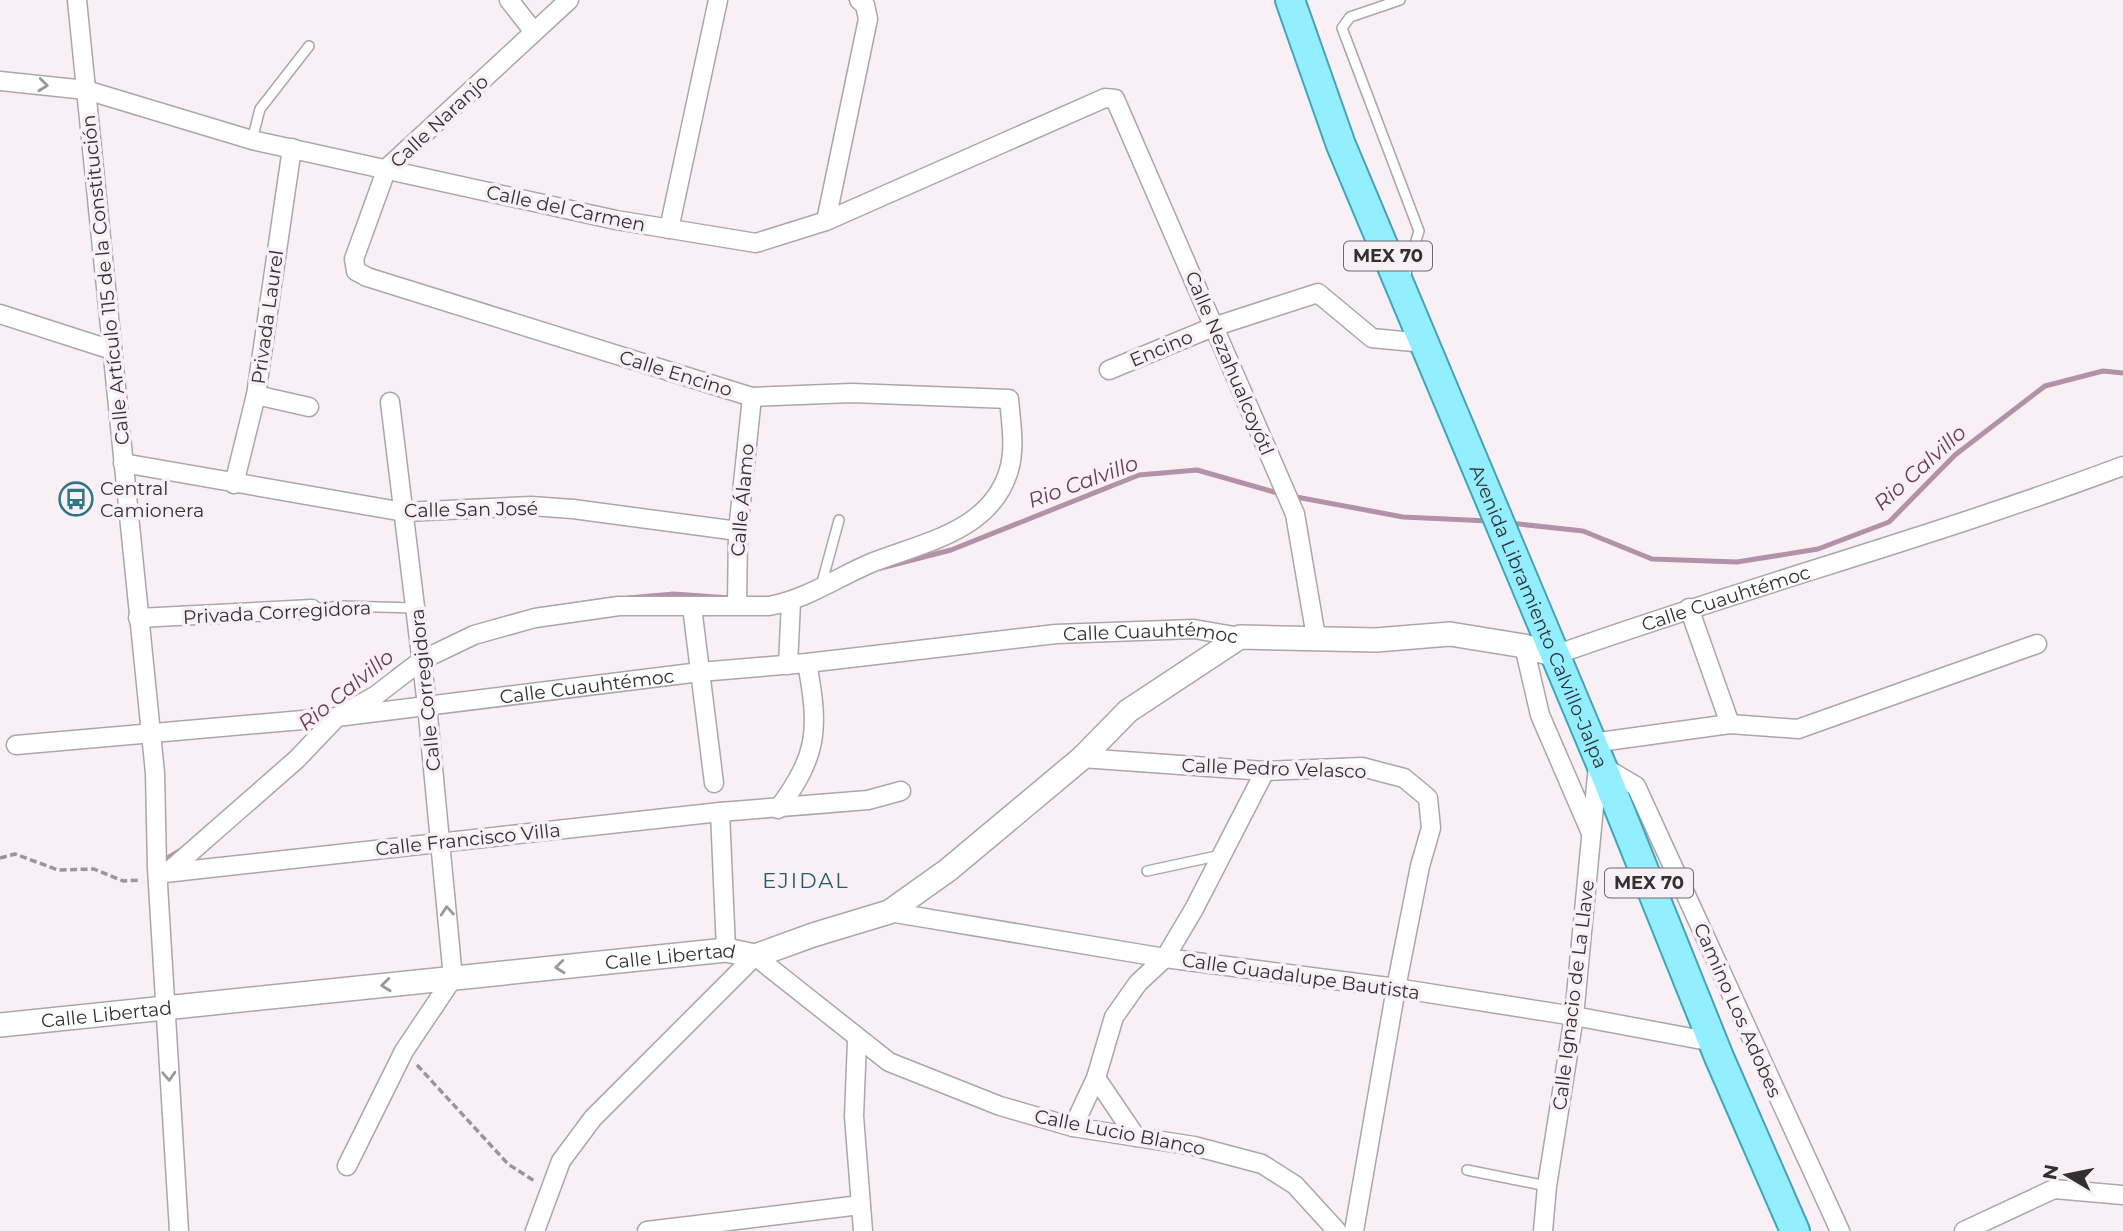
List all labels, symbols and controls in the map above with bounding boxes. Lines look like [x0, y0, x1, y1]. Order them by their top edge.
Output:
street label: Calle Naranjo [385, 70, 493, 173]
one-way arrow [37, 78, 49, 93]
street label: Calle Artículo 115 de la Constitución [77, 114, 134, 446]
street label: Calle del Carmen [484, 180, 648, 237]
road number: MEX 70 [1344, 242, 1432, 270]
street label: Privada Laurel [247, 249, 288, 386]
street label: Calle Nezahualcoyótl [1180, 268, 1279, 459]
street label: Encino [1126, 325, 1196, 372]
street label: Calle Encino [616, 345, 735, 402]
water label: Rio Calvillo [1868, 420, 1971, 516]
street label: Calle Álamo [726, 443, 759, 557]
water label: Rio Calvillo [1024, 450, 1141, 513]
street label: Avenida Libramiento Calvillo-Jalpa [1465, 461, 1612, 772]
place label: Central Camionera [100, 477, 204, 522]
bus stop icon: Central Camionera [57, 480, 95, 518]
street label: Calle San José [404, 497, 538, 522]
street label: Calle Cuauhtémoc [1639, 561, 1813, 636]
street label: Privada Corregidora [182, 596, 372, 629]
street label: Calle Corregidora [406, 607, 445, 772]
street label: Calle Cuauhtémoc [1063, 618, 1240, 648]
water label: Rio Calvillo [293, 644, 398, 736]
street label: Calle Cuauhtémoc [498, 664, 676, 709]
street label: Calle Pedro Velasco [1181, 754, 1367, 783]
street label: Calle Francisco Villa [374, 818, 562, 861]
district label: EJIDAL [762, 868, 850, 893]
road number: MEX 70 [1605, 868, 1693, 898]
street label: Calle Ignacio de La Llave [1548, 878, 1599, 1112]
one-way arrow [440, 905, 455, 916]
street label: Camino Los Adobes [1689, 919, 1786, 1101]
street label: Calle Libertad [604, 939, 738, 974]
street label: Calle Guadalupe Bautista [1180, 948, 1421, 1005]
one-way arrow [555, 960, 566, 975]
one-way arrow [380, 978, 391, 993]
street label: Calle Libertad [40, 996, 173, 1033]
one-way arrow [162, 1071, 177, 1082]
street label: Calle Lucio Blanco [1033, 1105, 1207, 1160]
north arrow [2032, 1140, 2102, 1210]
text: N [2038, 1163, 2063, 1182]

